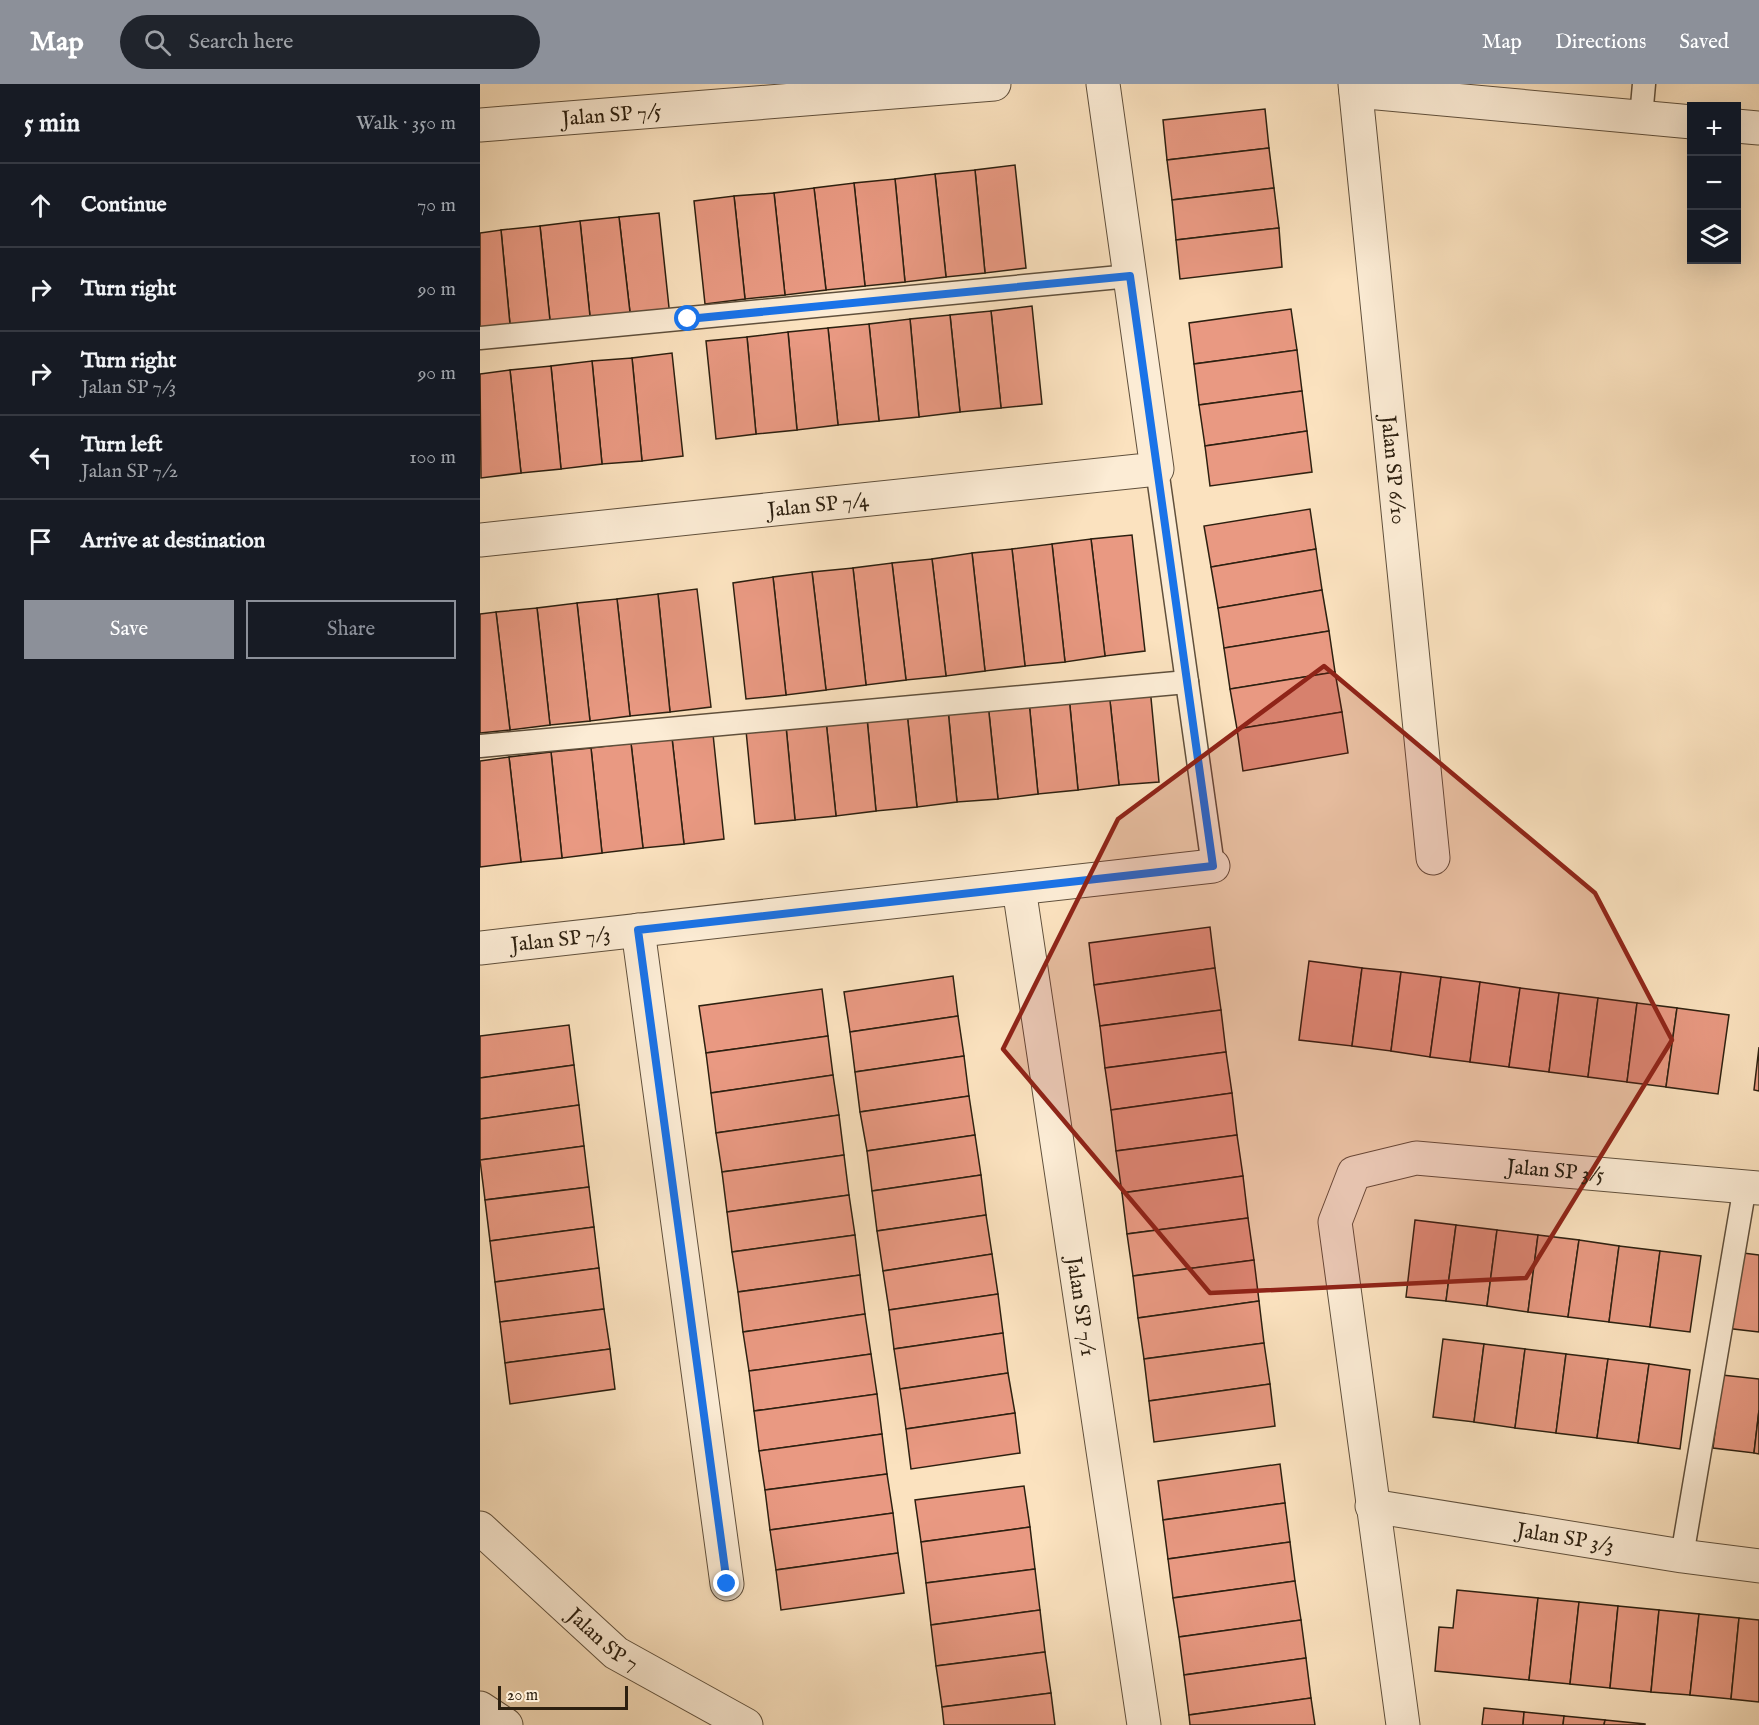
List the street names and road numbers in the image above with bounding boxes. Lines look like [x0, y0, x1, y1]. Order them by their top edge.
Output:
street label: Jalan SP 7/5 [559, 99, 663, 134]
street label: Jalan SP 6/10 [1373, 412, 1411, 526]
street label: Jalan SP 7/4 [764, 487, 871, 525]
street label: Jalan SP 7/3 [507, 922, 612, 960]
street label: Jalan SP 3/5 [1503, 1154, 1606, 1189]
street label: Jalan SP 7/1 [1059, 1253, 1101, 1358]
street label: Jalan SP 3/3 [1513, 1517, 1616, 1560]
street label: Jalan SP 7 [559, 1601, 643, 1678]

